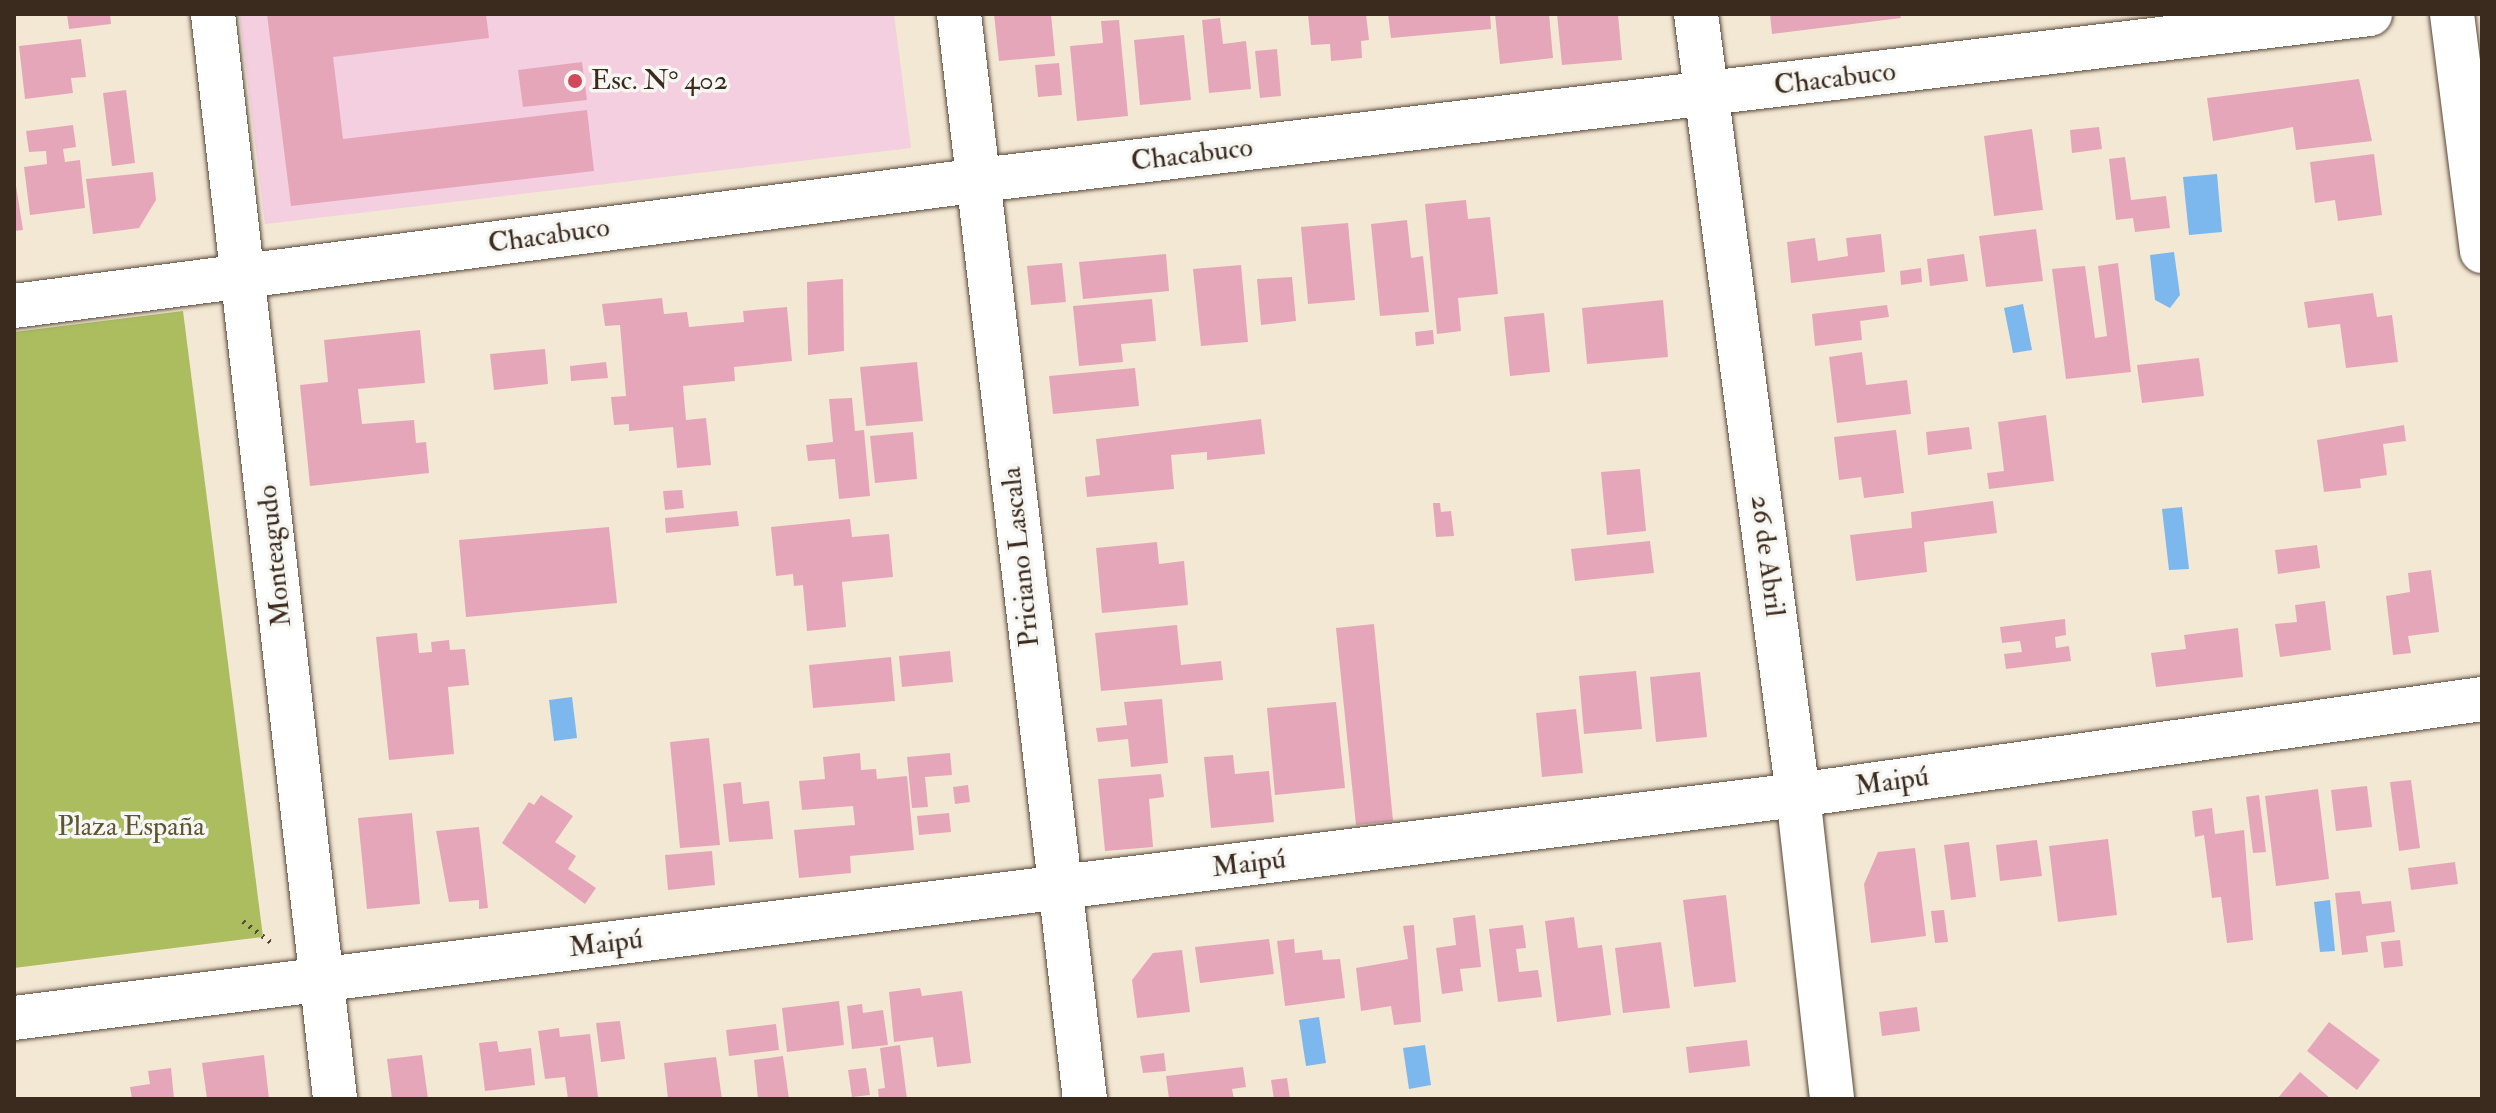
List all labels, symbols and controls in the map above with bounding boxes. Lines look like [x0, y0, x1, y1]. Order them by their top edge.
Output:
street label: Chacabuco [1772, 55, 1898, 103]
place label: Esc. N° 402 [591, 64, 728, 98]
marker: Esc. N° 402 [566, 72, 584, 90]
street label: Chacabuco [1129, 131, 1255, 179]
street label: Chacabuco [486, 211, 612, 261]
street label: Priciano Lascala [995, 465, 1047, 649]
street label: Monteagudo [251, 483, 299, 629]
street label: 26 de Abril [1743, 493, 1791, 619]
street label: Maipú [1853, 760, 1931, 804]
park label: Plaza España [57, 810, 205, 844]
street label: Maipú [1210, 843, 1288, 885]
street label: Maipú [567, 923, 645, 965]

